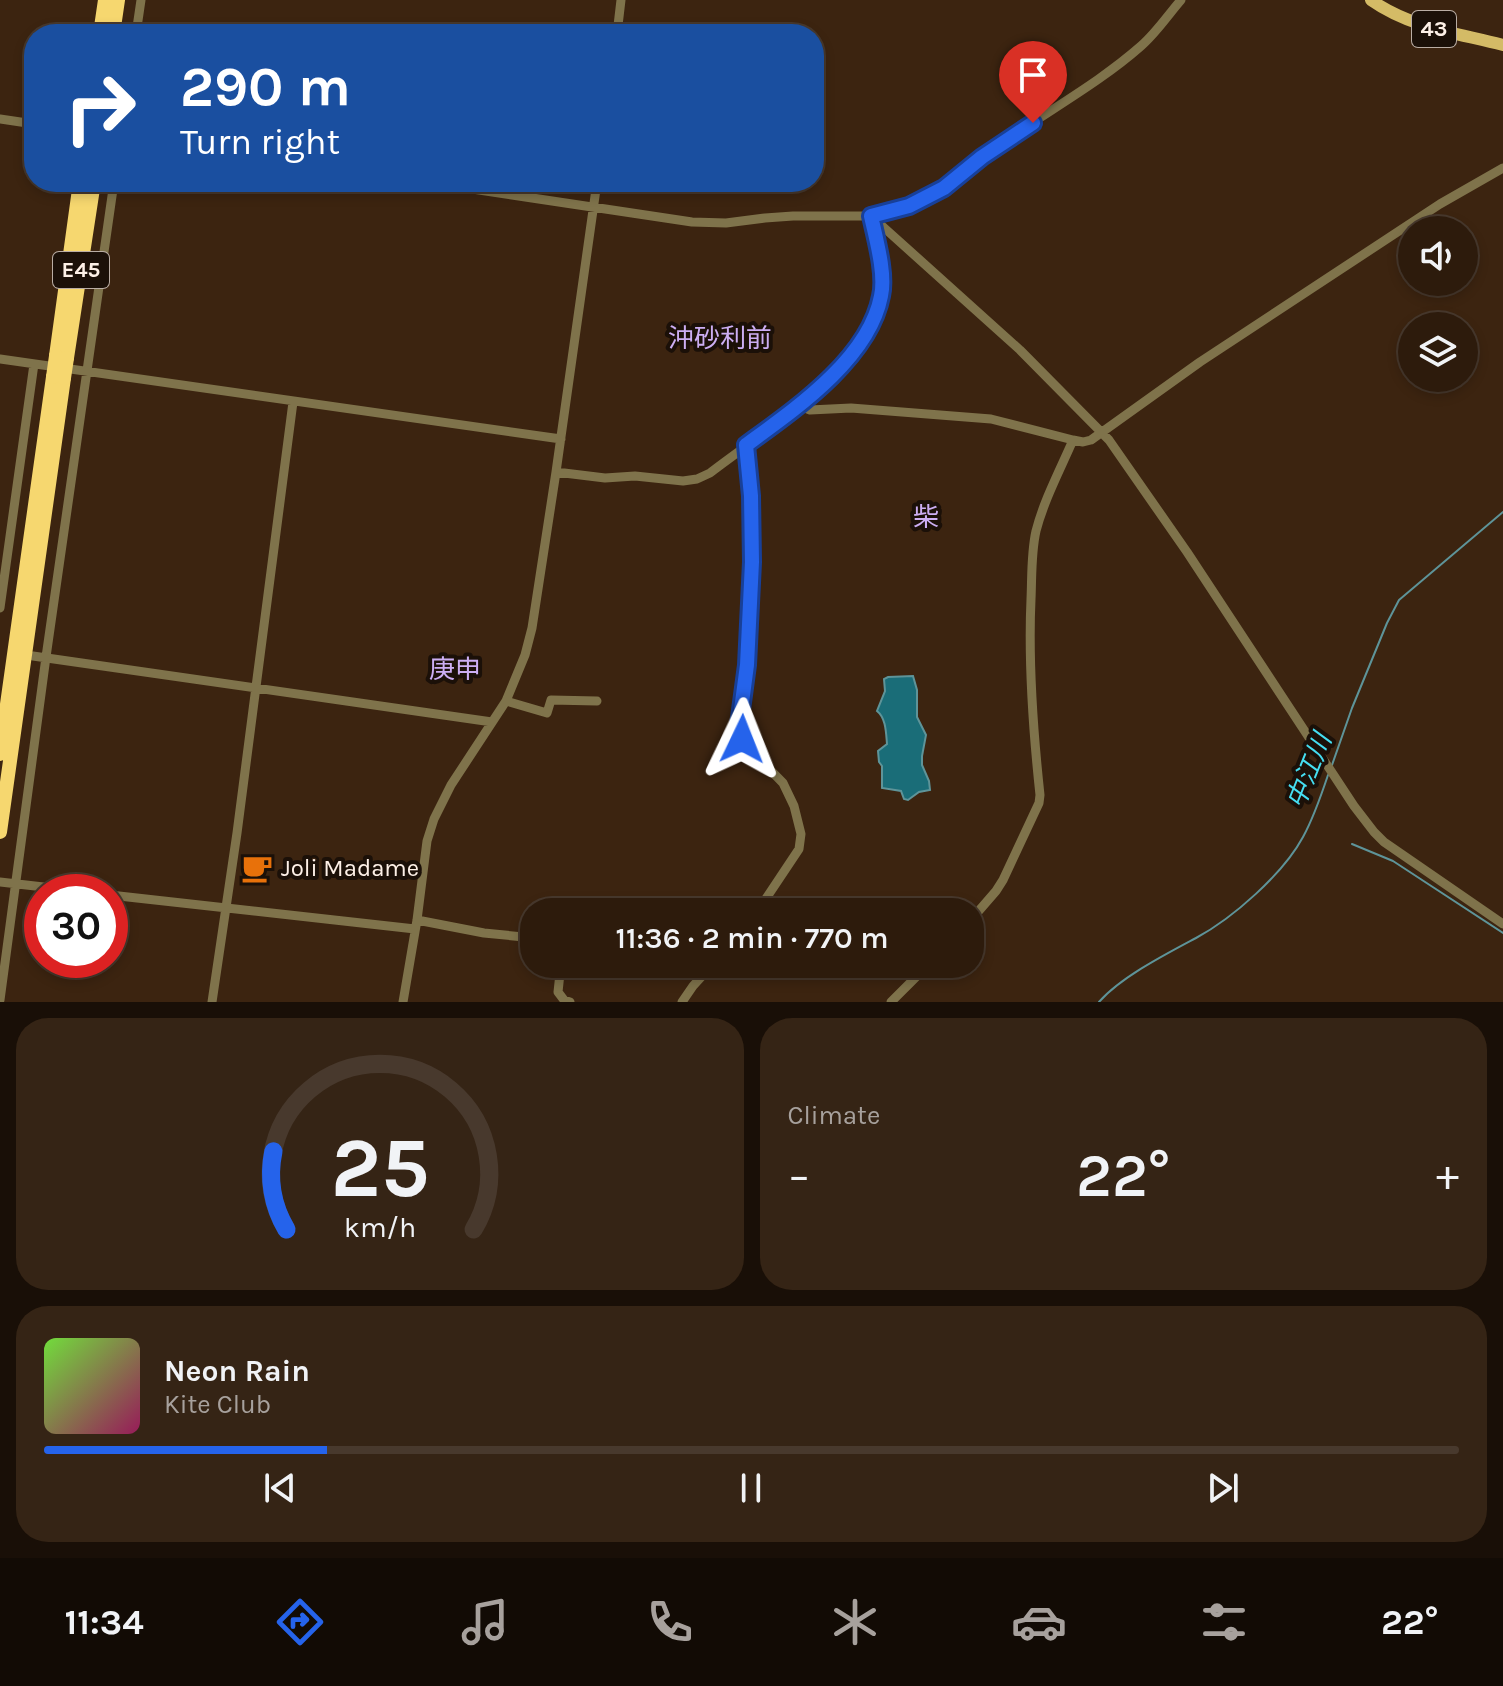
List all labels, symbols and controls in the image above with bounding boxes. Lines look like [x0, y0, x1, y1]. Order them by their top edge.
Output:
road number: 43 [1412, 11, 1456, 47]
pin [999, 41, 1067, 123]
icon: arrive [1011, 53, 1055, 97]
text: 290 m [180, 54, 351, 119]
icon: right [48, 56, 152, 160]
text: Turn right [180, 121, 340, 163]
map controls [1398, 216, 1478, 392]
button: sound [1398, 216, 1478, 296]
road number: E45 [53, 252, 109, 288]
button: layers [1398, 312, 1478, 392]
district label: 沖砂利前 [668, 323, 772, 354]
district label: 柴 [913, 502, 939, 533]
district label: 庚申 [429, 654, 481, 685]
position arrow [700, 697, 784, 781]
water label: 中江川 [1280, 726, 1339, 813]
cafe icon: Joli Madame [240, 851, 274, 885]
place label: Joli Madame [281, 854, 419, 882]
speed limit sign: 30 [24, 874, 128, 978]
text: 11:36 · 2 min · 770 m [615, 920, 889, 956]
text: Climate [788, 1100, 880, 1131]
text: 25 [330, 1120, 429, 1217]
text: 22° [1076, 1141, 1170, 1211]
text: − [788, 1150, 811, 1201]
text: + [1436, 1150, 1459, 1201]
text: km/h [344, 1211, 416, 1244]
text: Neon Rain [164, 1353, 310, 1389]
text: Kite Club [164, 1389, 271, 1420]
icon: previous [258, 1466, 302, 1510]
icon: pause [729, 1466, 773, 1510]
icon: next [1201, 1466, 1245, 1510]
icon: directions [272, 1594, 328, 1650]
icon: music [457, 1594, 513, 1650]
icon: phone [642, 1594, 698, 1650]
icon: climate [827, 1594, 883, 1650]
icon: car [1011, 1594, 1067, 1650]
icon: filters [1196, 1594, 1252, 1650]
text: 11:34 [64, 1601, 144, 1643]
text: 22° [1381, 1601, 1439, 1643]

